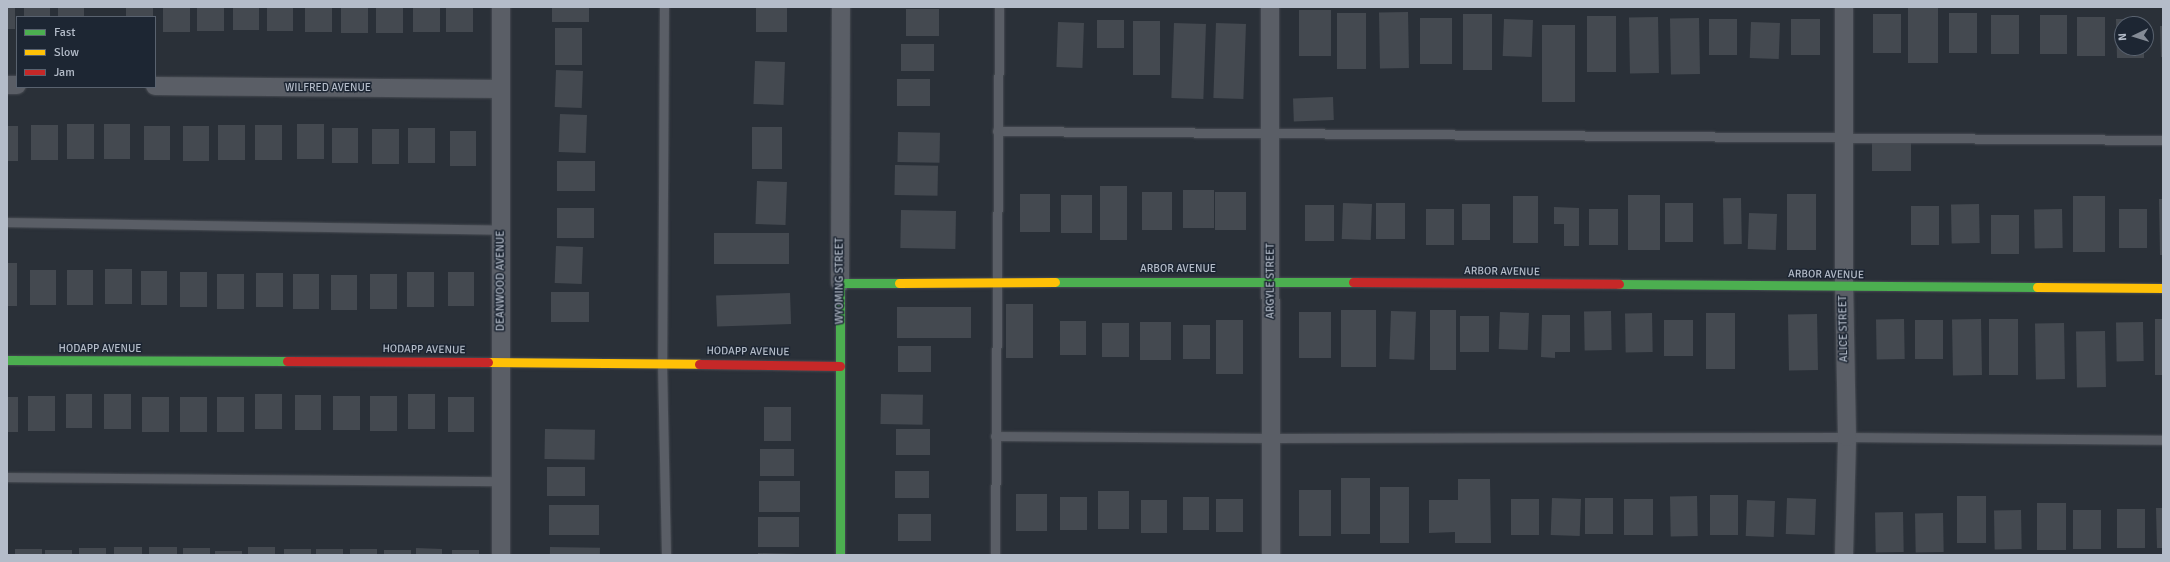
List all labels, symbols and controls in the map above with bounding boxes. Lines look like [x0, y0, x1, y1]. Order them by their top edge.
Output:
legend [16, 16, 156, 88]
north arrow [2114, 16, 2154, 56]
text: Fast [54, 25, 75, 40]
text: N [2116, 33, 2129, 41]
text: Slow [54, 45, 79, 60]
text: Jam [54, 65, 75, 80]
street label: WILFRED AVENUE [285, 81, 371, 95]
street label: DEANWOOD AVENUE [494, 231, 508, 331]
street label: WYOMING STREET [833, 238, 847, 324]
street label: ARGYLE STREET [1264, 243, 1278, 319]
street label: ARBOR AVENUE [1140, 262, 1216, 276]
street label: ARBOR AVENUE [1464, 265, 1540, 279]
street label: ARBOR AVENUE [1788, 268, 1864, 282]
street label: ALICE STREET [1837, 296, 1851, 362]
street label: HODAPP AVENUE [58, 342, 142, 356]
street label: HODAPP AVENUE [382, 343, 466, 357]
street label: HODAPP AVENUE [706, 345, 790, 359]

